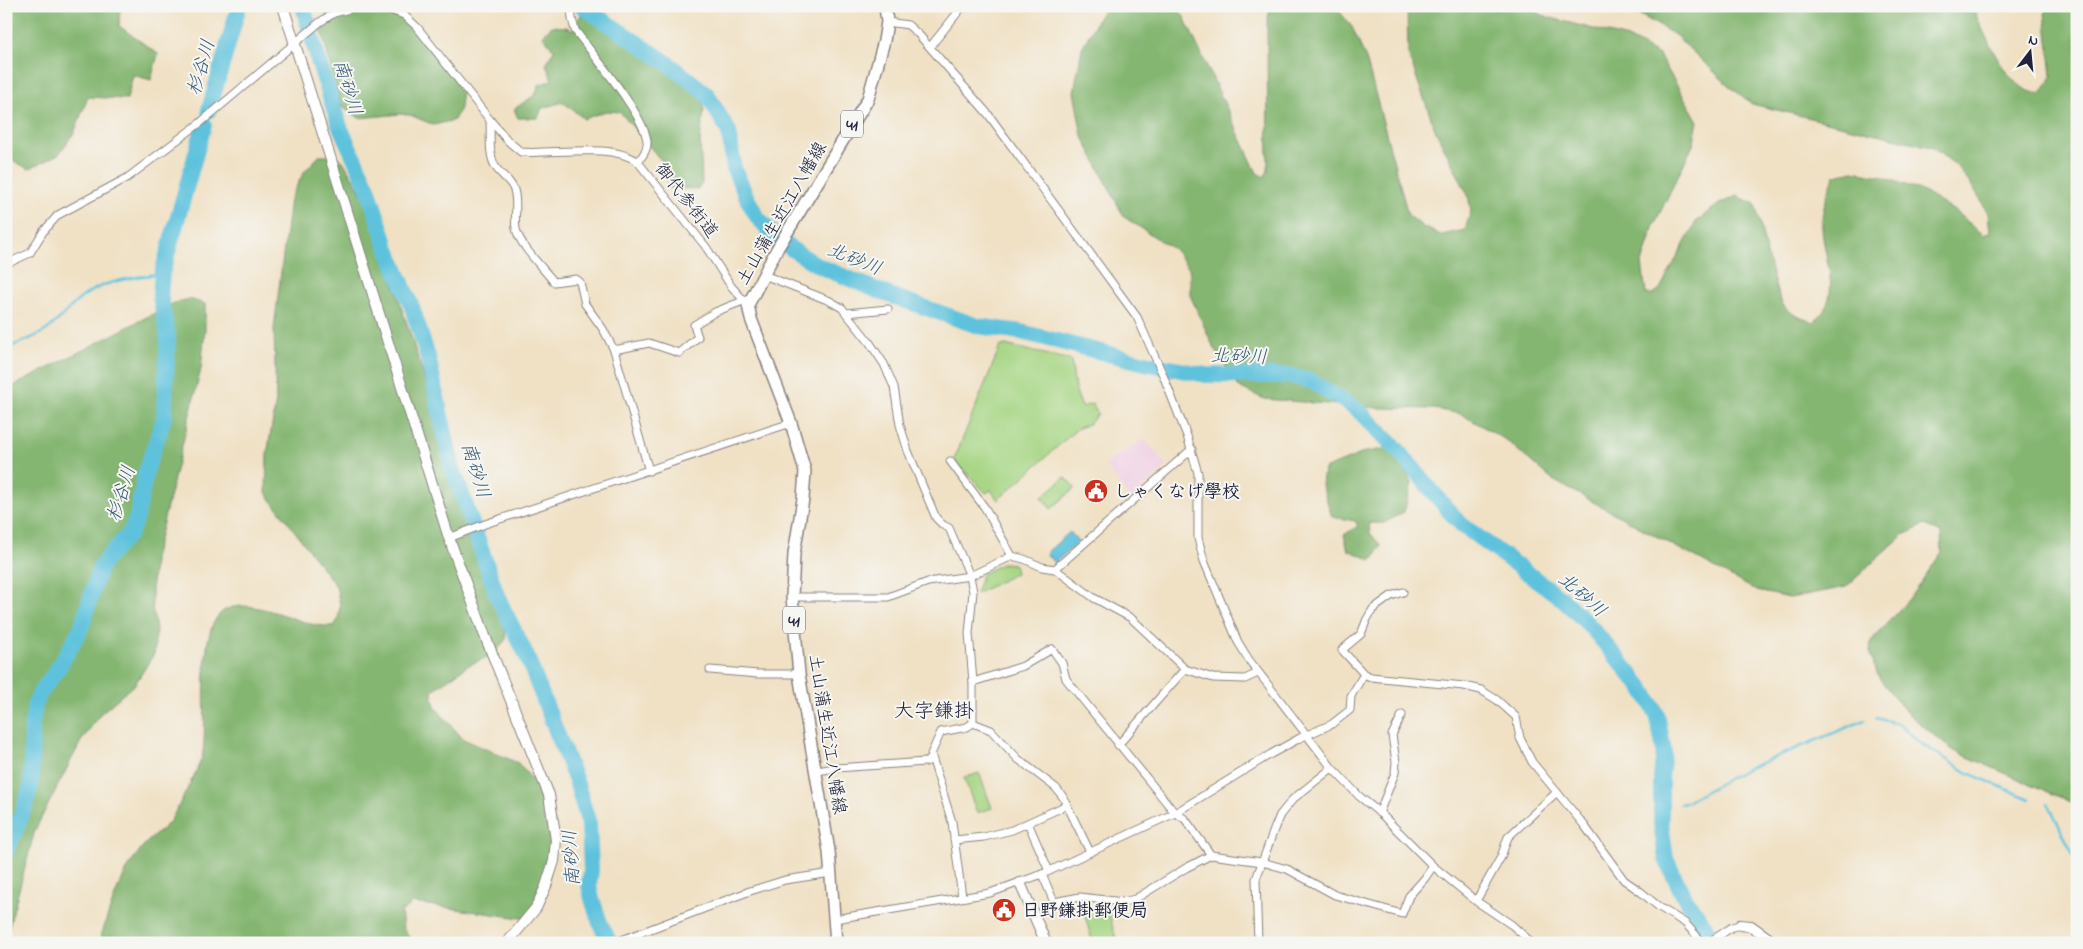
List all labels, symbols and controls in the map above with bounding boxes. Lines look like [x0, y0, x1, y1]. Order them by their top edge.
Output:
north arrow [2006, 28, 2056, 78]
text: N [2026, 30, 2041, 52]
water label: 杉谷川 [182, 37, 223, 99]
water label: 南砂川 [325, 57, 368, 119]
road number: 41 [841, 110, 863, 138]
street label: 土山蒲生近江八幡線 [731, 137, 834, 291]
street label: 御代参街道 [647, 158, 723, 245]
water label: 北砂川 [823, 237, 886, 284]
water label: 北砂川 [1210, 343, 1268, 372]
water label: 南砂川 [453, 440, 496, 502]
water label: 杉谷川 [101, 463, 144, 525]
public building icon: しゃくなげ學校 [1083, 478, 1109, 504]
place label: しゃくなげ學校 [1114, 480, 1240, 506]
water label: 北砂川 [1551, 567, 1612, 625]
road number: 41 [783, 606, 805, 634]
street label: 土山蒲生近江八幡線 [801, 652, 852, 816]
district label: 大字鎌掛 [894, 698, 974, 727]
water label: 南砂川 [557, 828, 588, 887]
public building icon: 日野鎌掛郵便局 [991, 897, 1017, 923]
place label: 日野鎌掛郵便局 [1022, 899, 1148, 925]

